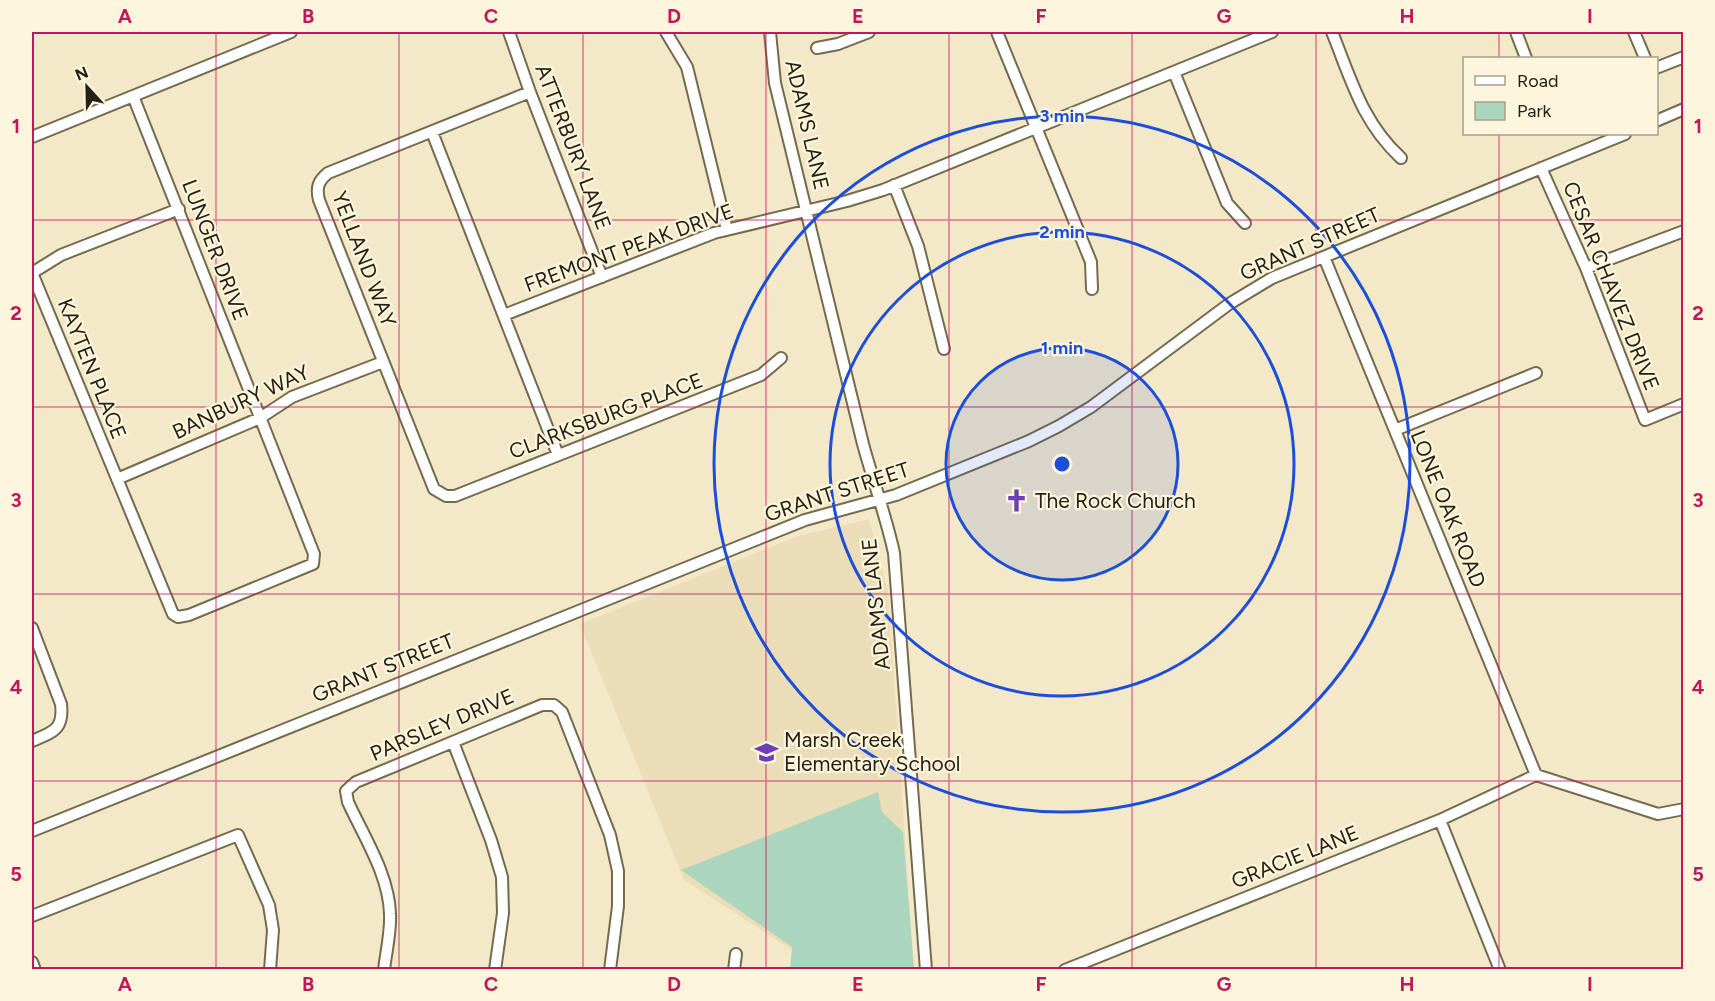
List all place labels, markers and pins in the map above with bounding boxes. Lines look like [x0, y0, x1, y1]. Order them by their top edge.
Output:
centre of rings [1052, 454, 1072, 474]
church icon: The Rock Church [1004, 488, 1030, 514]
place label: The Rock Church [1035, 488, 1196, 513]
place label: Marsh Creek Elementary School [784, 727, 960, 776]
school or university icon: Marsh Creek Elementary School [753, 739, 779, 765]

